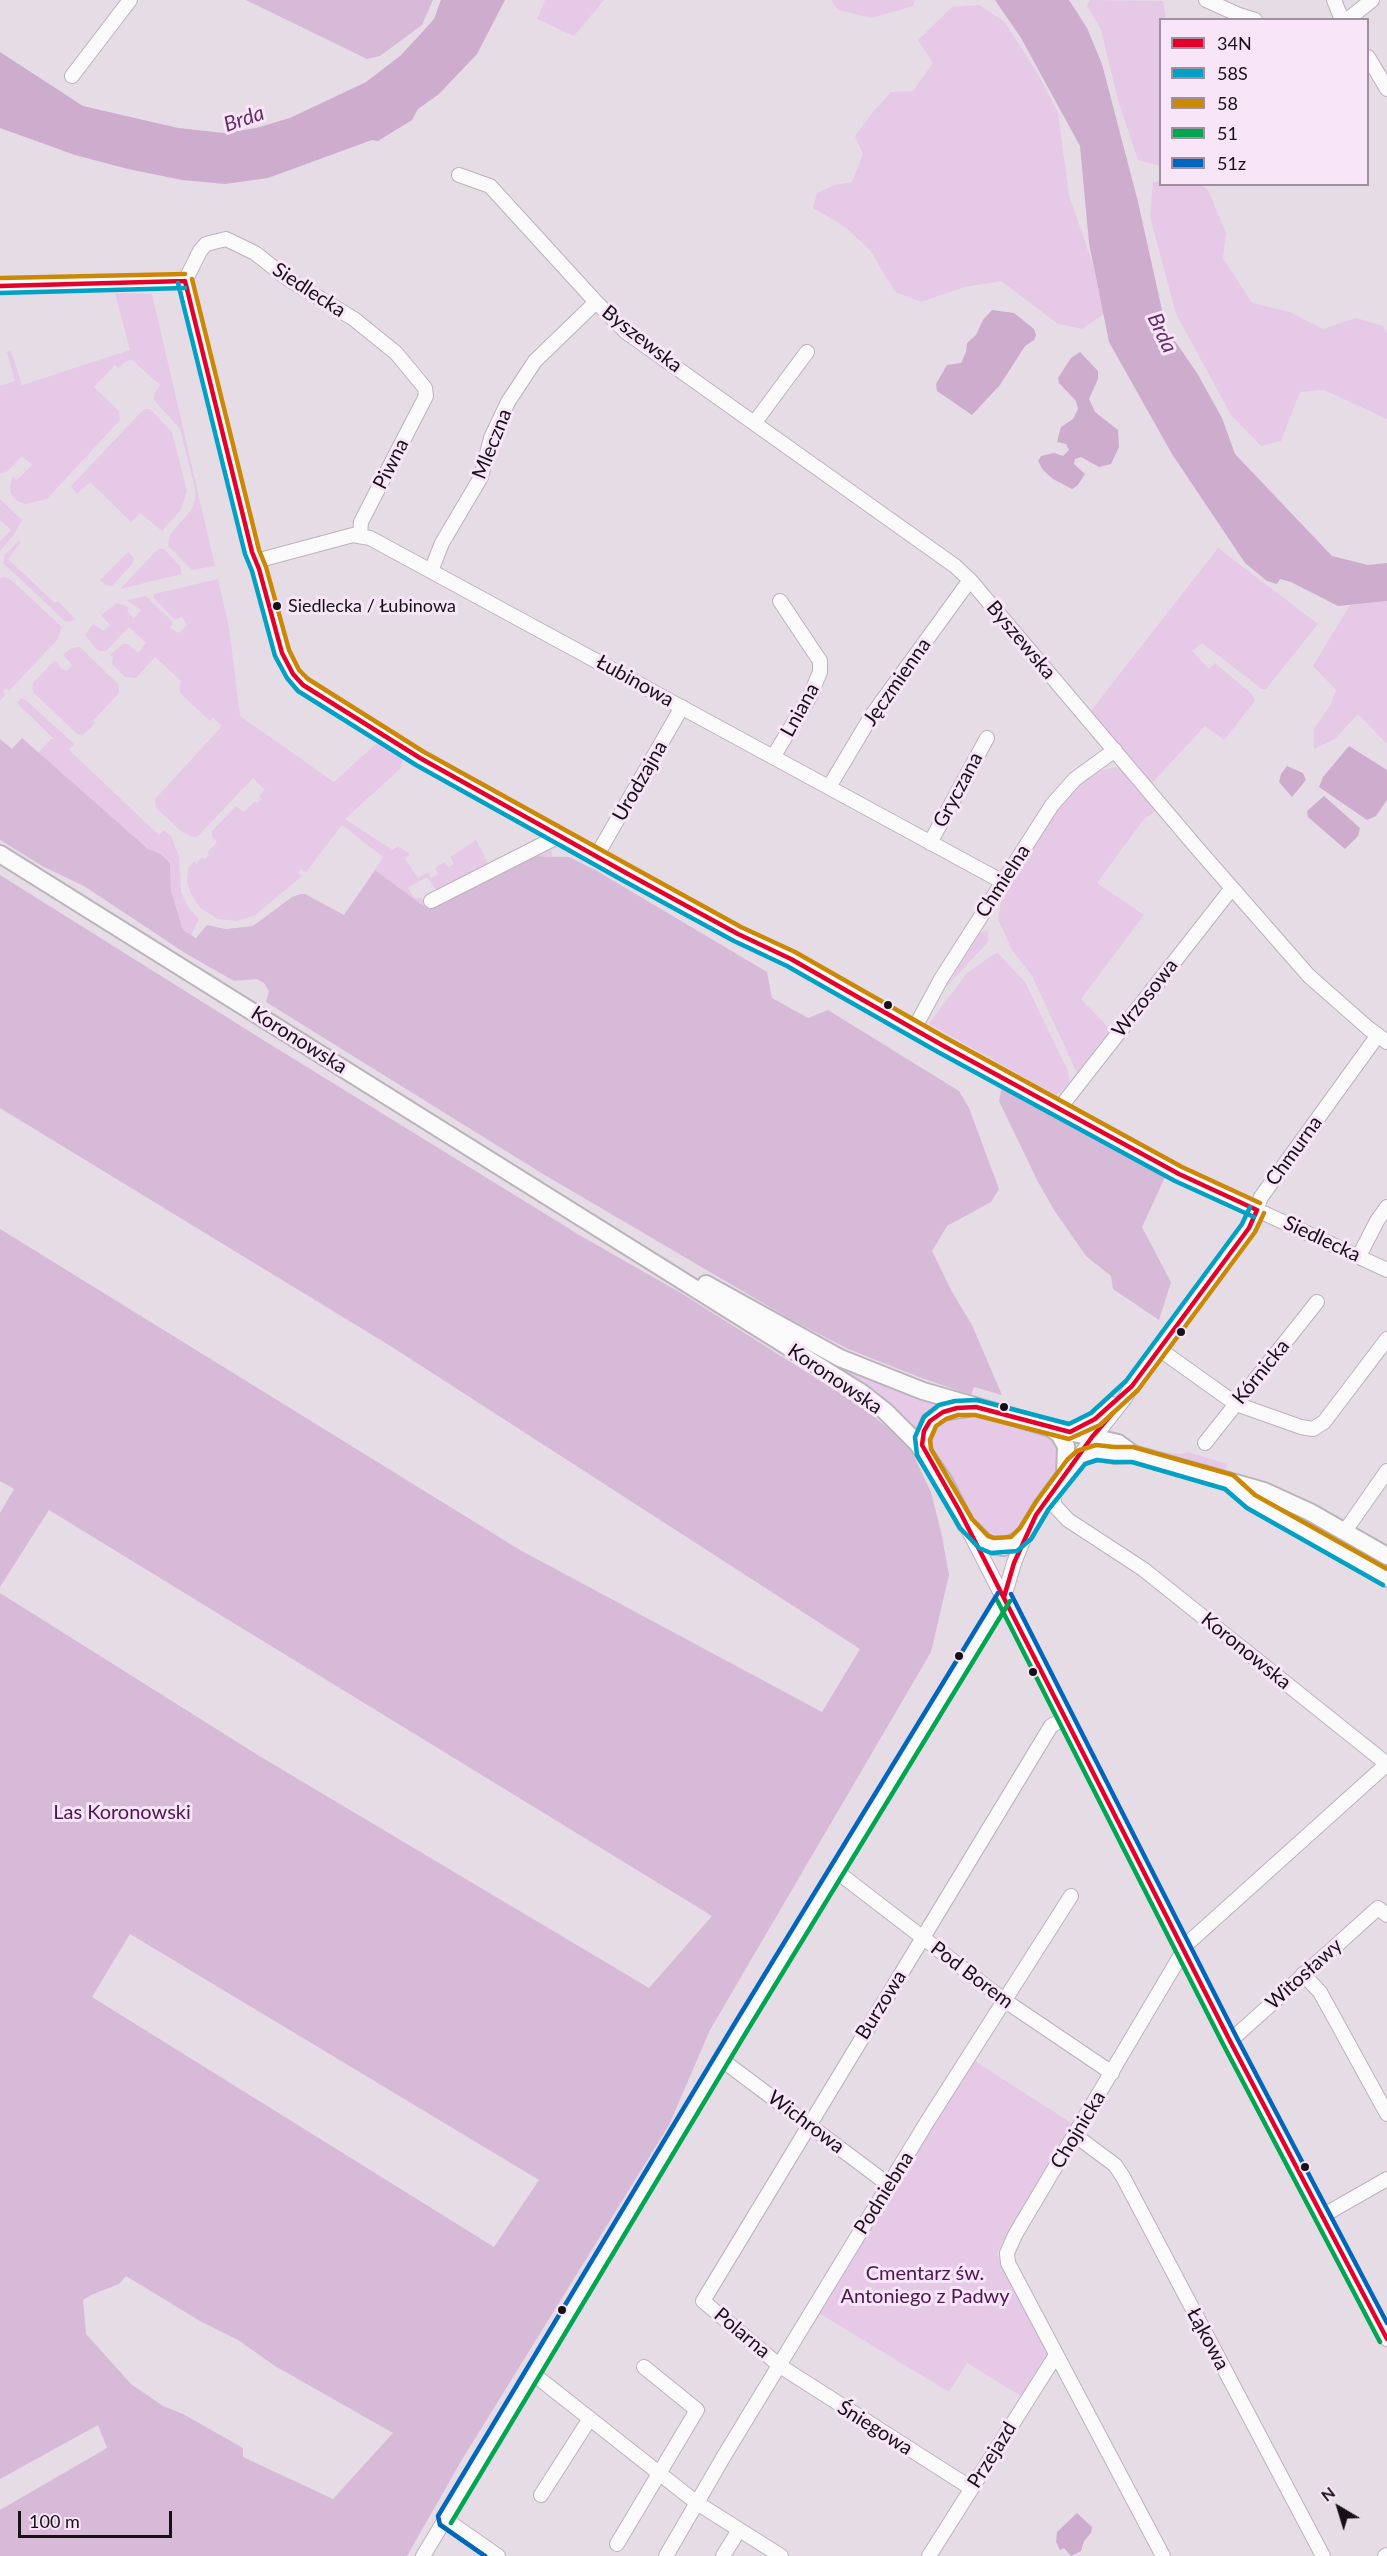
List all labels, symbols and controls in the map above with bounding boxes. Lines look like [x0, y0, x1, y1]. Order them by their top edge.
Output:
legend [1159, 18, 1369, 186]
text: 34N [1217, 32, 1252, 54]
text: 58S [1217, 62, 1248, 84]
text: 58 [1217, 92, 1238, 114]
water label: Brda [220, 100, 268, 138]
text: 51 [1217, 122, 1238, 144]
text: 51z [1217, 152, 1246, 174]
street label: Siedlecka [268, 258, 350, 322]
street label: Byszewska [597, 300, 687, 378]
water label: Brda [1142, 309, 1182, 357]
street label: Mleczna [467, 405, 517, 483]
street label: Piwna [368, 435, 414, 493]
place label: Siedlecka / Łubinowa [288, 595, 456, 617]
street label: Byszewska [981, 596, 1061, 684]
marker: Siedlecka / Łubinowa [271, 600, 283, 612]
street label: Jęczmienna [858, 634, 936, 730]
street label: Łubinowa [592, 650, 678, 712]
street label: Lniana [776, 679, 824, 741]
street label: Urodzajna [607, 737, 673, 825]
street label: Gryczana [928, 748, 988, 832]
street label: Chmielna [971, 840, 1035, 922]
street label: Wrzosowa [1107, 954, 1183, 1042]
unlabelled marker [882, 999, 894, 1011]
street label: Koronowska [247, 1001, 351, 1079]
street label: Chmurna [1261, 1111, 1327, 1191]
street label: Siedlecka [1280, 1211, 1364, 1267]
unlabelled marker [1175, 1326, 1187, 1338]
street label: Kórnicka [1228, 1335, 1294, 1409]
street label: Koronowska [783, 1339, 887, 1419]
unlabelled marker [998, 1401, 1010, 1413]
street label: Koronowska [1196, 1607, 1296, 1695]
unlabelled marker [953, 1650, 965, 1662]
unlabelled marker [1027, 1666, 1039, 1678]
park label: Las Koronowski [53, 1801, 191, 1825]
street label: Witosławy [1261, 1933, 1347, 2015]
street label: Pod Borem [926, 1936, 1018, 2014]
street label: Burzowa [850, 1966, 912, 2044]
street label: Wichrowa [763, 2085, 849, 2159]
street label: Chojnicka [1045, 2087, 1111, 2173]
street label: Podniebna [849, 2147, 919, 2239]
unlabelled marker [1299, 2161, 1311, 2173]
park label: Cmentarz św. Antoniego z Padwy [840, 2262, 1010, 2309]
street label: Polarna [709, 2303, 775, 2363]
unlabelled marker [556, 2304, 568, 2316]
street label: Łąkowa [1182, 2304, 1234, 2374]
street label: Śniegowa [833, 2396, 917, 2460]
street label: Przejazd [962, 2418, 1022, 2492]
north arrow [1309, 2478, 1369, 2538]
text: N [1317, 2482, 1338, 2505]
scale bar [21, 2499, 176, 2537]
text: 100 m [29, 2510, 80, 2532]

